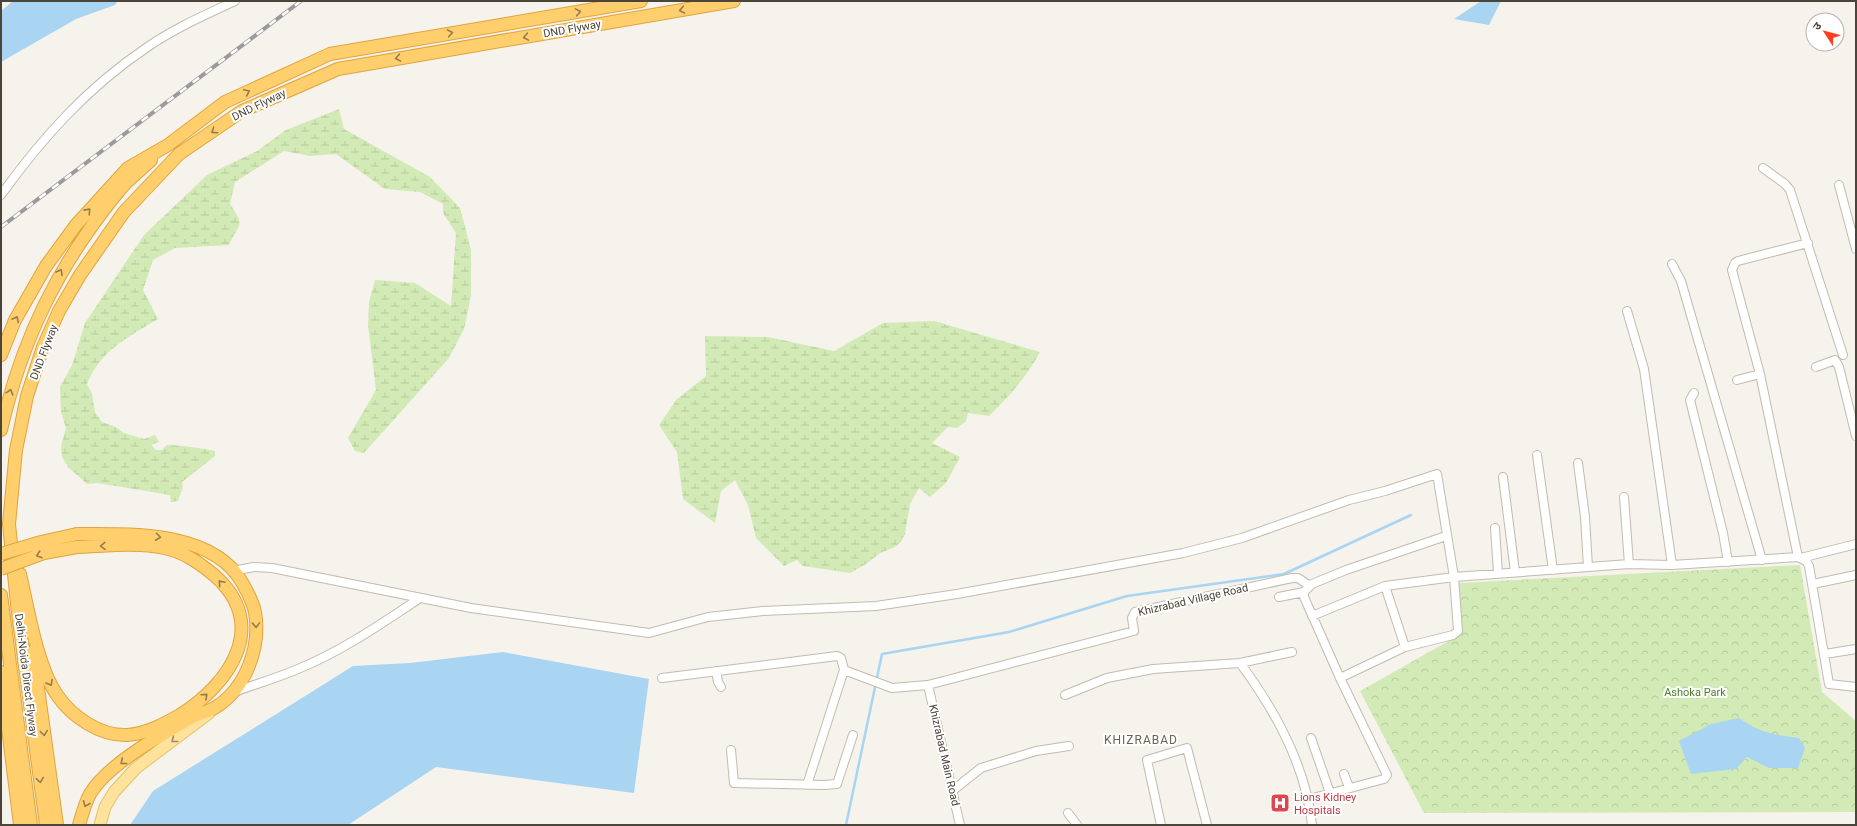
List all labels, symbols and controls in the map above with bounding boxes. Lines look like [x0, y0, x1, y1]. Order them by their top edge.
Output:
one-way arrow [679, 5, 685, 14]
one-way arrow [575, 8, 582, 16]
north arrow [1805, 12, 1845, 52]
street label: DND Flyway [542, 17, 603, 40]
text: उ [1810, 20, 1825, 33]
one-way arrow [447, 29, 453, 38]
one-way arrow [523, 32, 529, 40]
one-way arrow [395, 54, 401, 62]
street label: DND Flyway [230, 86, 289, 124]
one-way arrow [242, 89, 250, 97]
one-way arrow [211, 126, 218, 134]
one-way arrow [84, 209, 91, 216]
one-way arrow [56, 269, 63, 277]
one-way arrow [11, 316, 19, 323]
street label: DND Flyway [27, 322, 61, 382]
one-way arrow [5, 389, 14, 396]
one-way arrow [155, 532, 161, 541]
one-way arrow [100, 542, 106, 550]
one-way arrow [35, 550, 42, 559]
one-way arrow [218, 581, 225, 588]
street label: Khizrabad Village Road [1137, 581, 1249, 619]
street label: Delhi-Noida Direct Flyway [12, 613, 40, 738]
one-way arrow [251, 622, 260, 628]
one-way arrow [46, 679, 53, 686]
park label: Ashoka Park [1664, 686, 1726, 699]
one-way arrow [201, 694, 208, 701]
street label: Khizrabad Main Road [926, 703, 962, 807]
one-way arrow [39, 730, 48, 736]
district label: KHIZRABAD [1104, 733, 1178, 747]
one-way arrow [172, 735, 179, 742]
one-way arrow [120, 758, 127, 765]
one-way arrow [35, 777, 44, 783]
place label: Lions Kidney Hospitals [1294, 791, 1357, 817]
hospital icon: Lions Kidney Hospitals [1269, 792, 1291, 814]
one-way arrow [83, 800, 91, 807]

